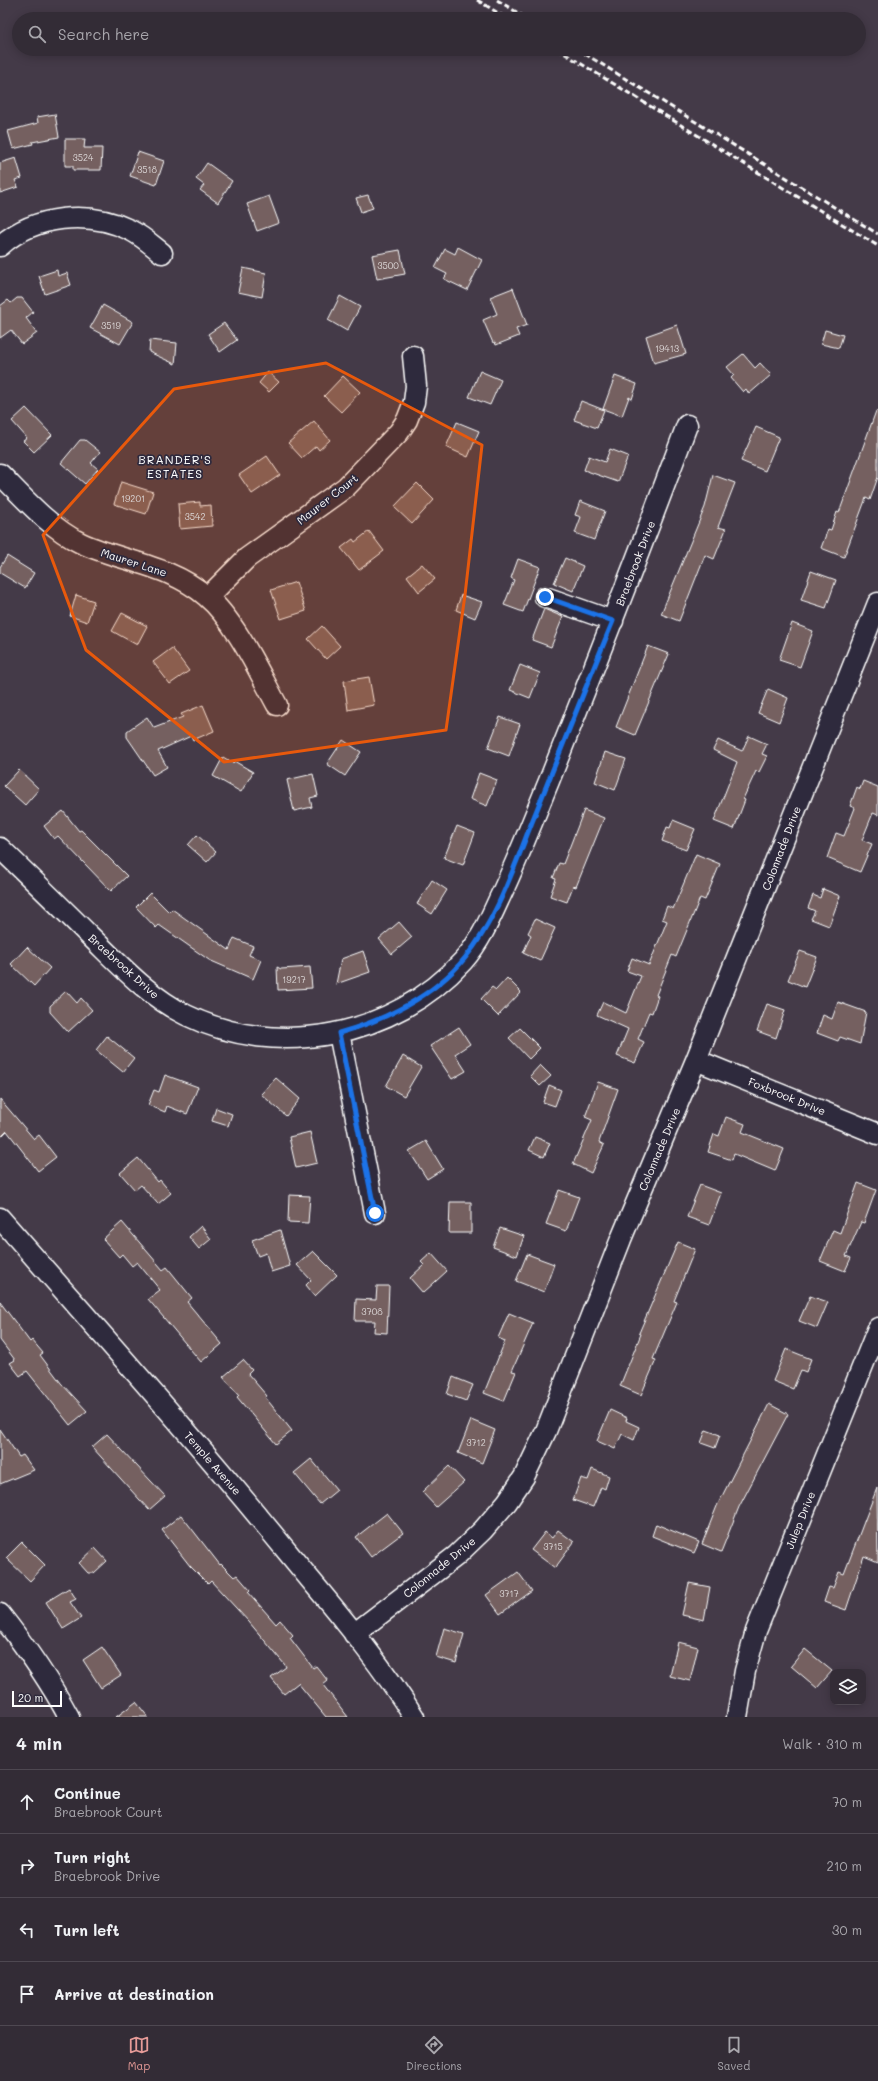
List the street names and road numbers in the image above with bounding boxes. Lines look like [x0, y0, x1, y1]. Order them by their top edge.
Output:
street label: Maurer Court [293, 470, 361, 528]
street label: Braebrook Drive [612, 518, 658, 608]
street label: Maurer Lane [99, 544, 169, 580]
street label: Colonnade Drive [758, 804, 804, 892]
street label: Braebrook Drive [86, 930, 163, 1002]
street label: Foxbrook Drive [746, 1074, 828, 1118]
street label: Colonnade Drive [635, 1105, 683, 1193]
street label: Temple Avenue [181, 1428, 245, 1498]
street label: Julep Drive [782, 1489, 818, 1551]
street label: Colonnade Drive [400, 1533, 478, 1601]

